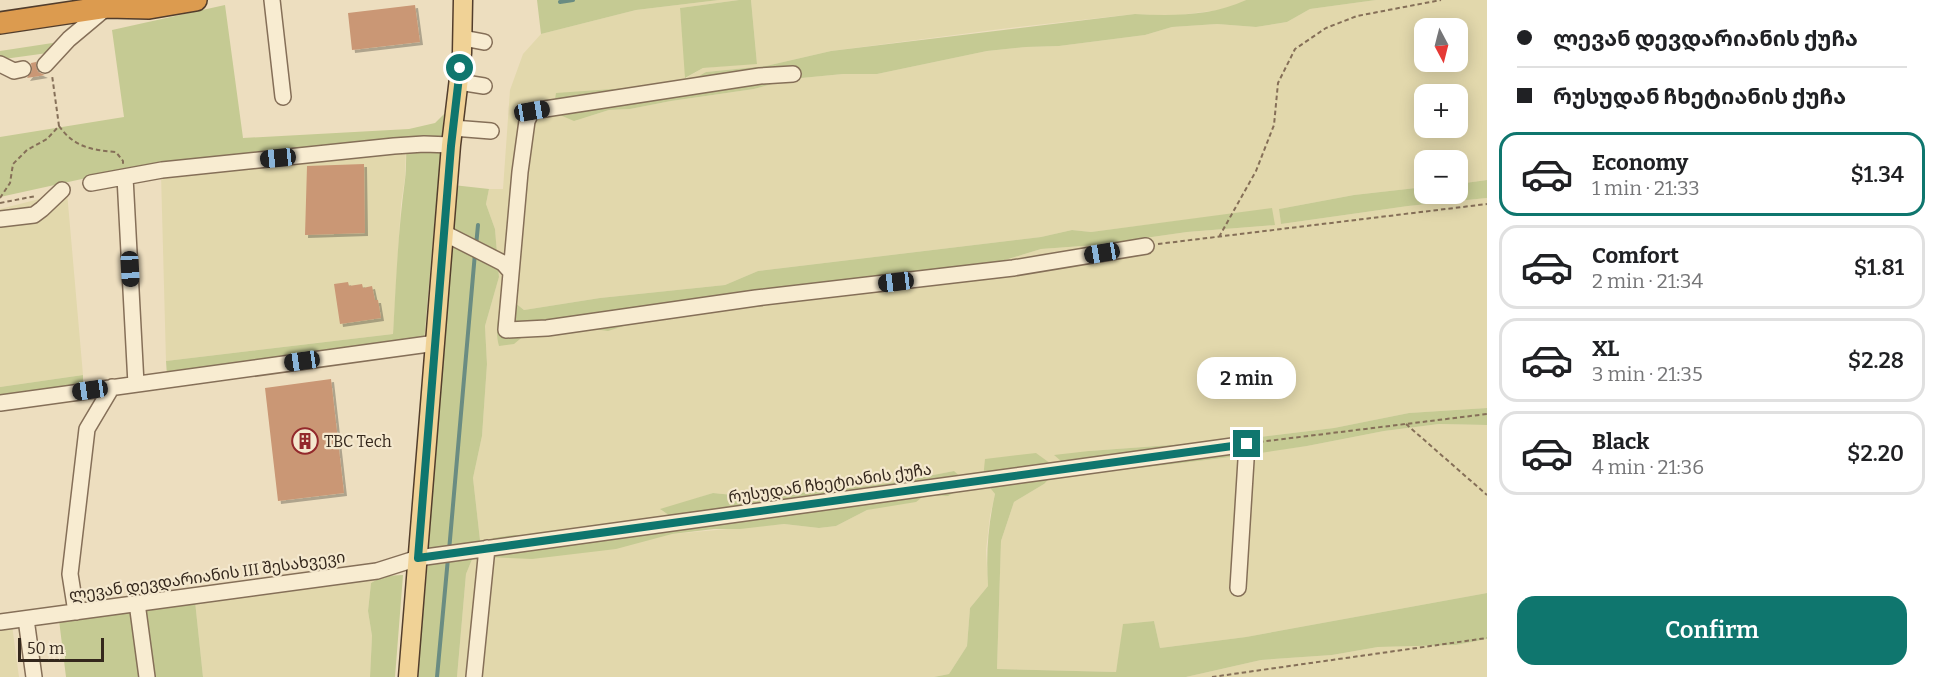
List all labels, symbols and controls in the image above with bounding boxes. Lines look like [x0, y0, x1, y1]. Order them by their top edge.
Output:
north arrow [1414, 18, 1468, 72]
map controls [1414, 18, 1468, 204]
text: ლევან დევდარიანის ქუჩა [1553, 25, 1858, 52]
route start [446, 54, 473, 81]
text: რუსუდან ჩხეტიანის ქუჩა [1553, 83, 1846, 110]
button: + [1414, 84, 1468, 138]
car [513, 99, 551, 123]
car [259, 147, 297, 169]
icon: car [1520, 147, 1574, 201]
text: Economy [1592, 149, 1688, 176]
button: − [1414, 150, 1468, 204]
text: $1.34 [1850, 161, 1904, 188]
text: 1 min · 21:33 [1592, 176, 1700, 200]
icon: car [1520, 240, 1574, 294]
car [1083, 241, 1121, 265]
text: Comfort [1592, 242, 1679, 269]
car [120, 251, 140, 287]
text: $1.81 [1854, 254, 1904, 281]
text: 2 min · 21:34 [1592, 269, 1703, 293]
car [877, 271, 915, 293]
icon: car [1520, 333, 1574, 387]
text: XL [1592, 335, 1619, 362]
text: $2.28 [1848, 347, 1904, 374]
car [283, 350, 321, 372]
callout: 2 min [1198, 357, 1296, 399]
text: 3 min · 21:35 [1592, 362, 1703, 386]
text: 2 min [1220, 366, 1273, 390]
car [71, 379, 109, 401]
building icon: TBC Tech [290, 426, 320, 456]
icon: car [1520, 426, 1574, 480]
text: Black [1592, 428, 1649, 455]
route end [1233, 430, 1260, 457]
place label: TBC Tech [324, 432, 392, 451]
text: $2.20 [1847, 440, 1904, 467]
text: 4 min · 21:36 [1592, 455, 1704, 479]
street label: რუსუდან ჩხეტიანის ქუჩა [727, 459, 933, 508]
street label: ლევან დევდარიანის III შესახვევი [68, 547, 347, 606]
button: Confirm [1517, 596, 1907, 665]
scale bar [18, 635, 104, 662]
text: 50 m [27, 639, 64, 658]

